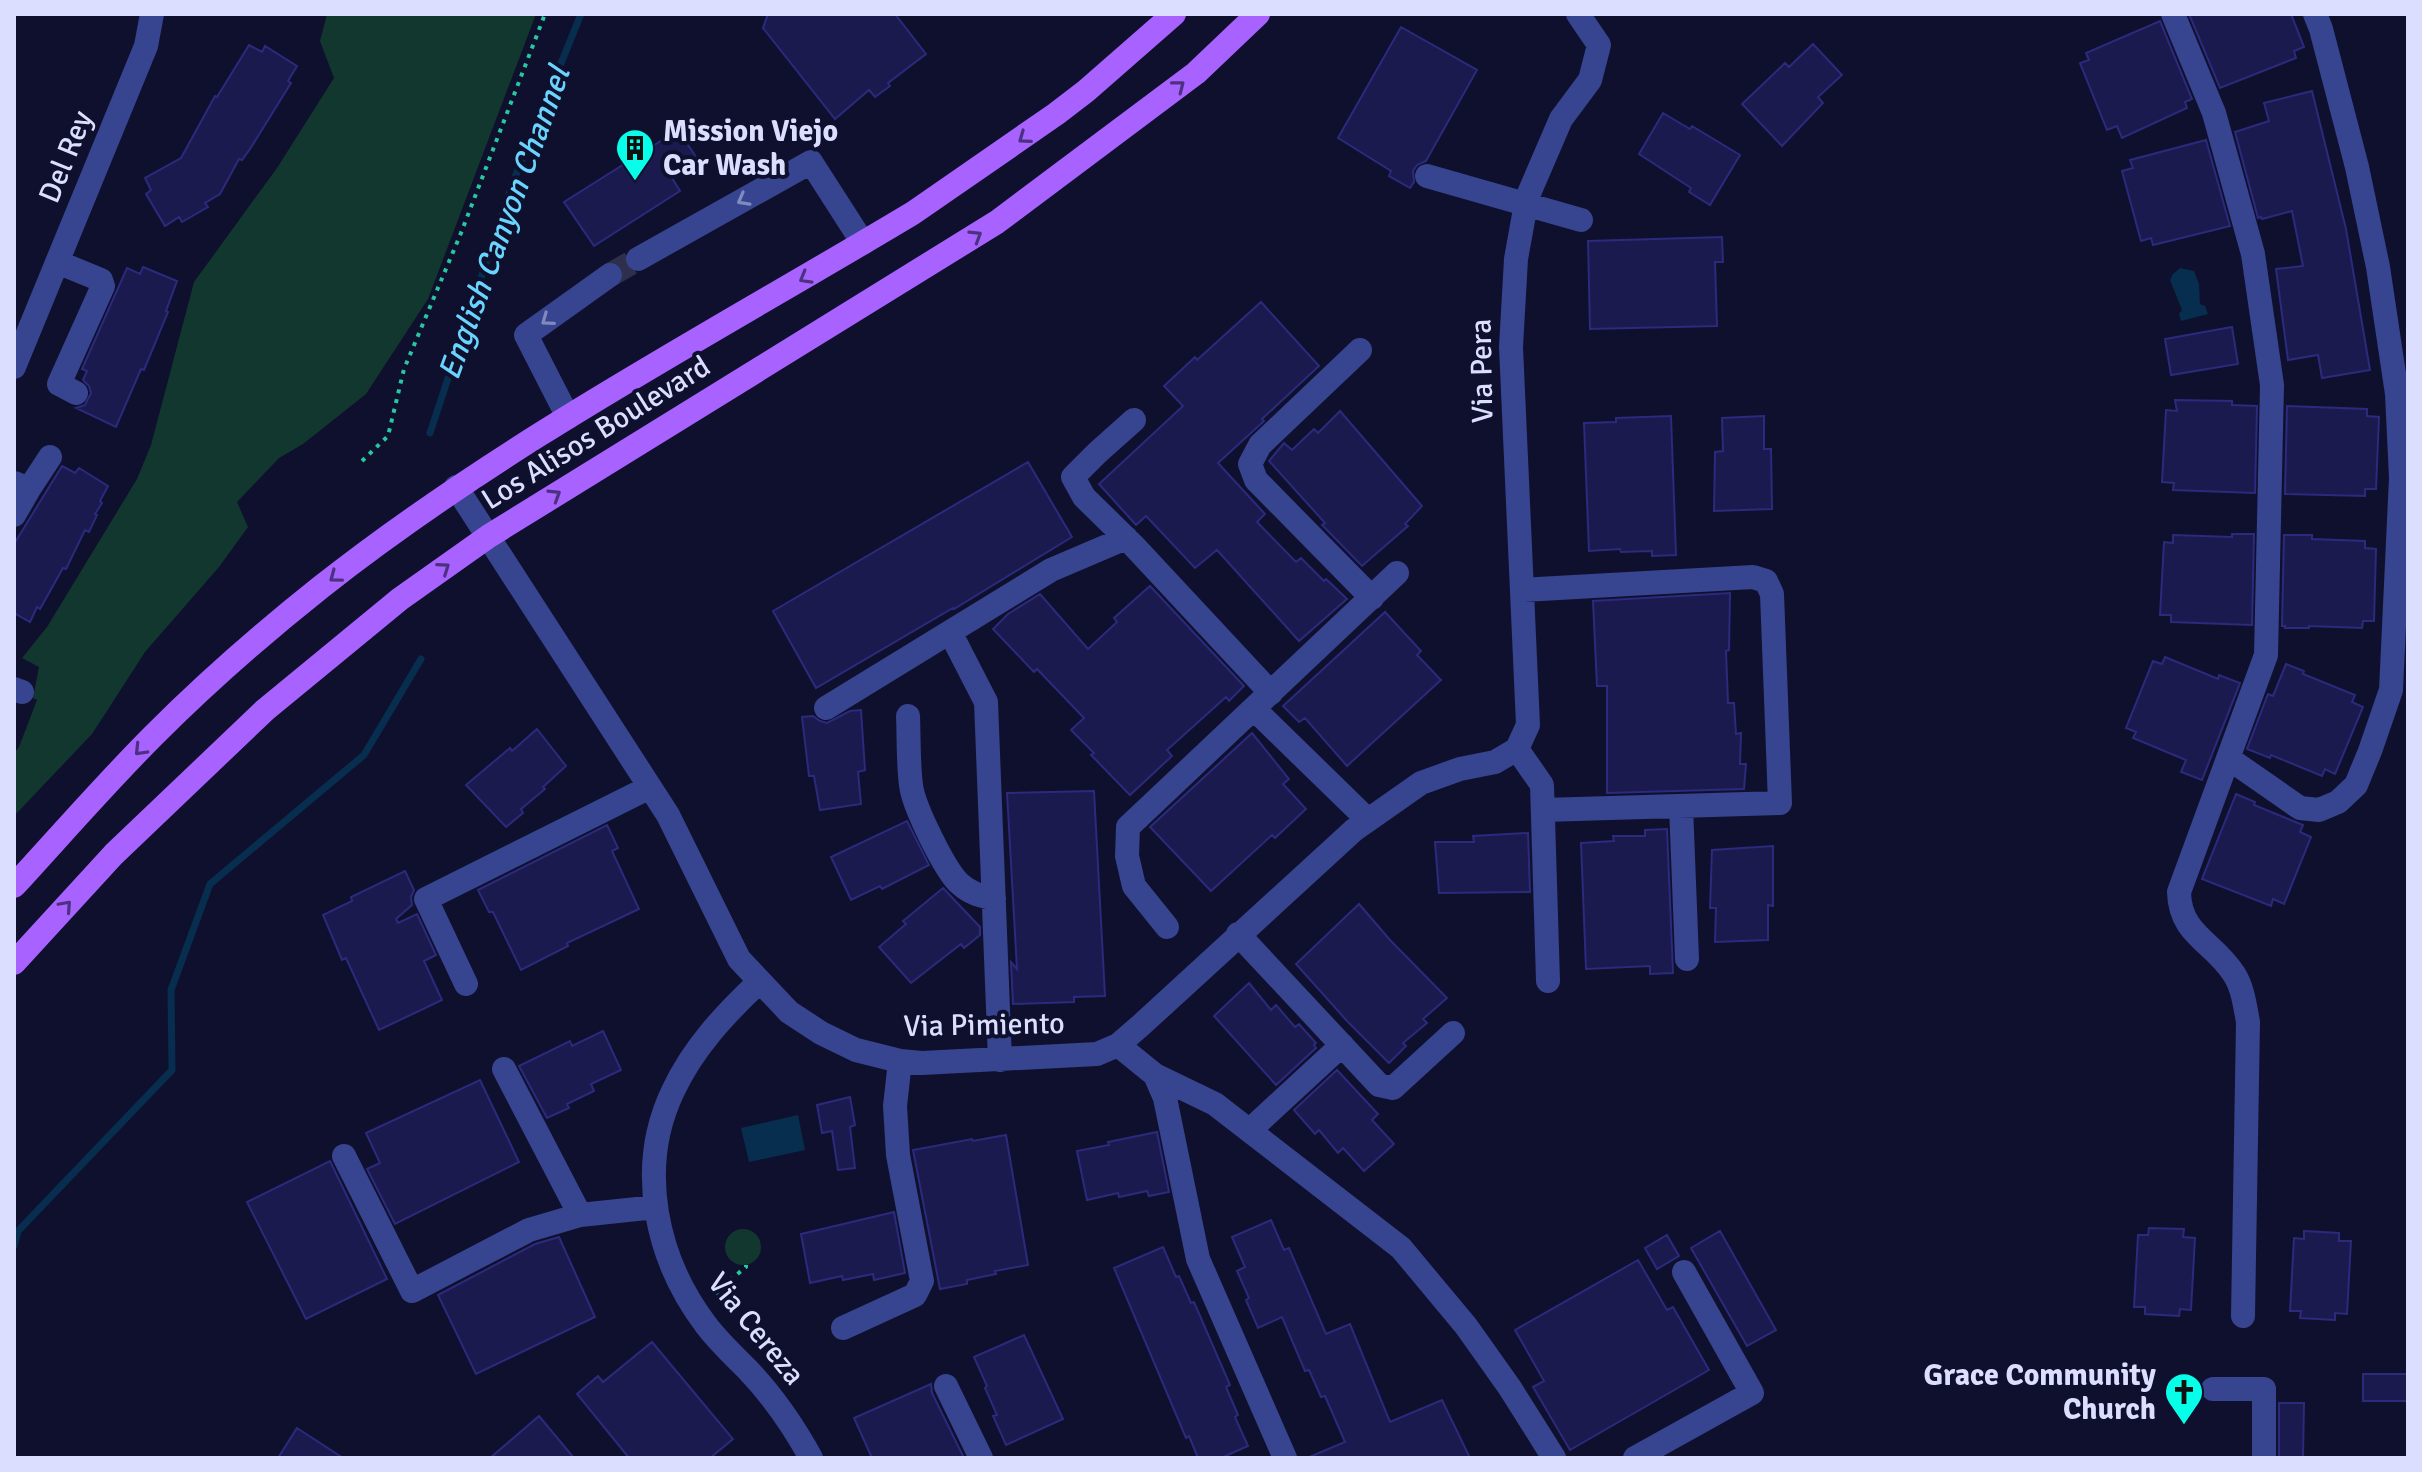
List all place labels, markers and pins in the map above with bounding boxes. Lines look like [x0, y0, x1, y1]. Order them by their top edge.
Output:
place label: Mission Viejo Car Wash [663, 113, 838, 184]
building icon: Mission Viejo Car Wash [614, 127, 656, 182]
place label: Grace Community Church [1924, 1357, 2156, 1428]
church icon: Grace Community Church [2163, 1371, 2205, 1426]

